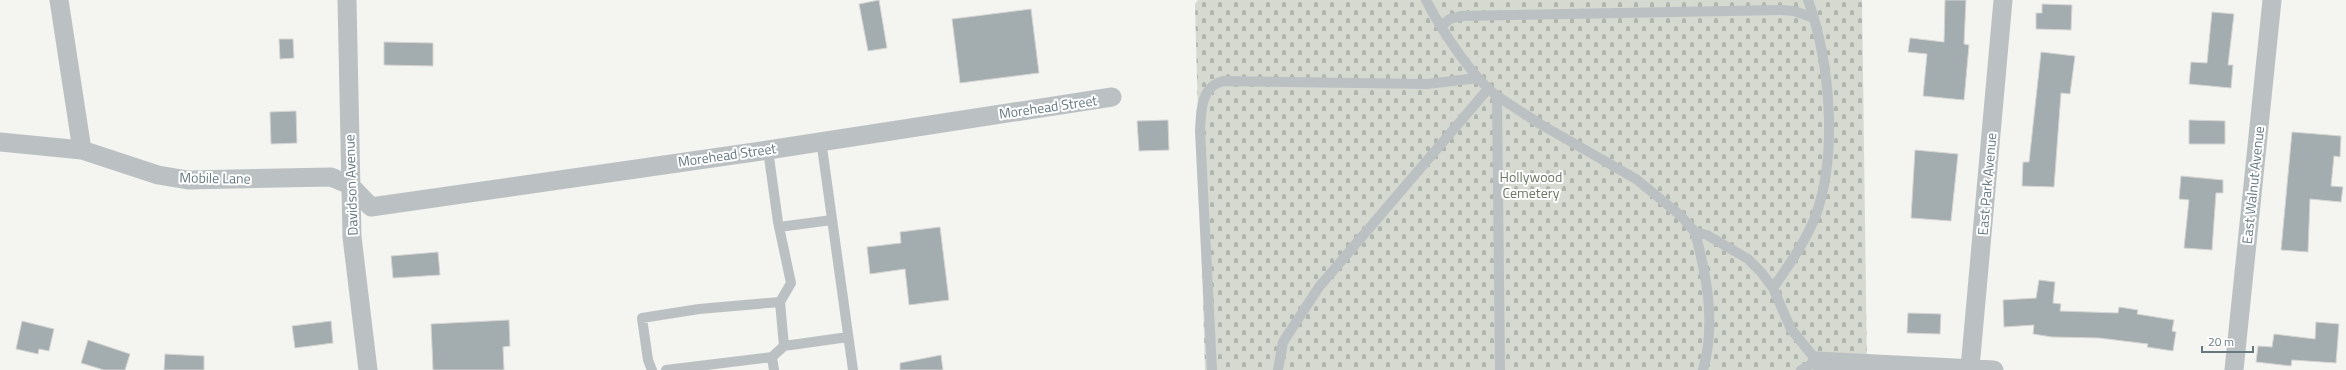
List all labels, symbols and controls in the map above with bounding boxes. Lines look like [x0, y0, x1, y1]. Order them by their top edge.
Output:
street label: Morehead Street [997, 89, 1099, 124]
street label: East Walnut Avenue [2236, 125, 2269, 245]
street label: East Park Avenue [1972, 132, 2001, 236]
street label: Davidson Avenue [338, 134, 363, 236]
street label: Morehead Street [676, 137, 778, 172]
street label: Mobile Lane [179, 166, 251, 189]
park label: Hollywood Cemetery [1500, 166, 1562, 203]
scale bar [2202, 328, 2253, 354]
text: 20 m [2208, 332, 2234, 351]

